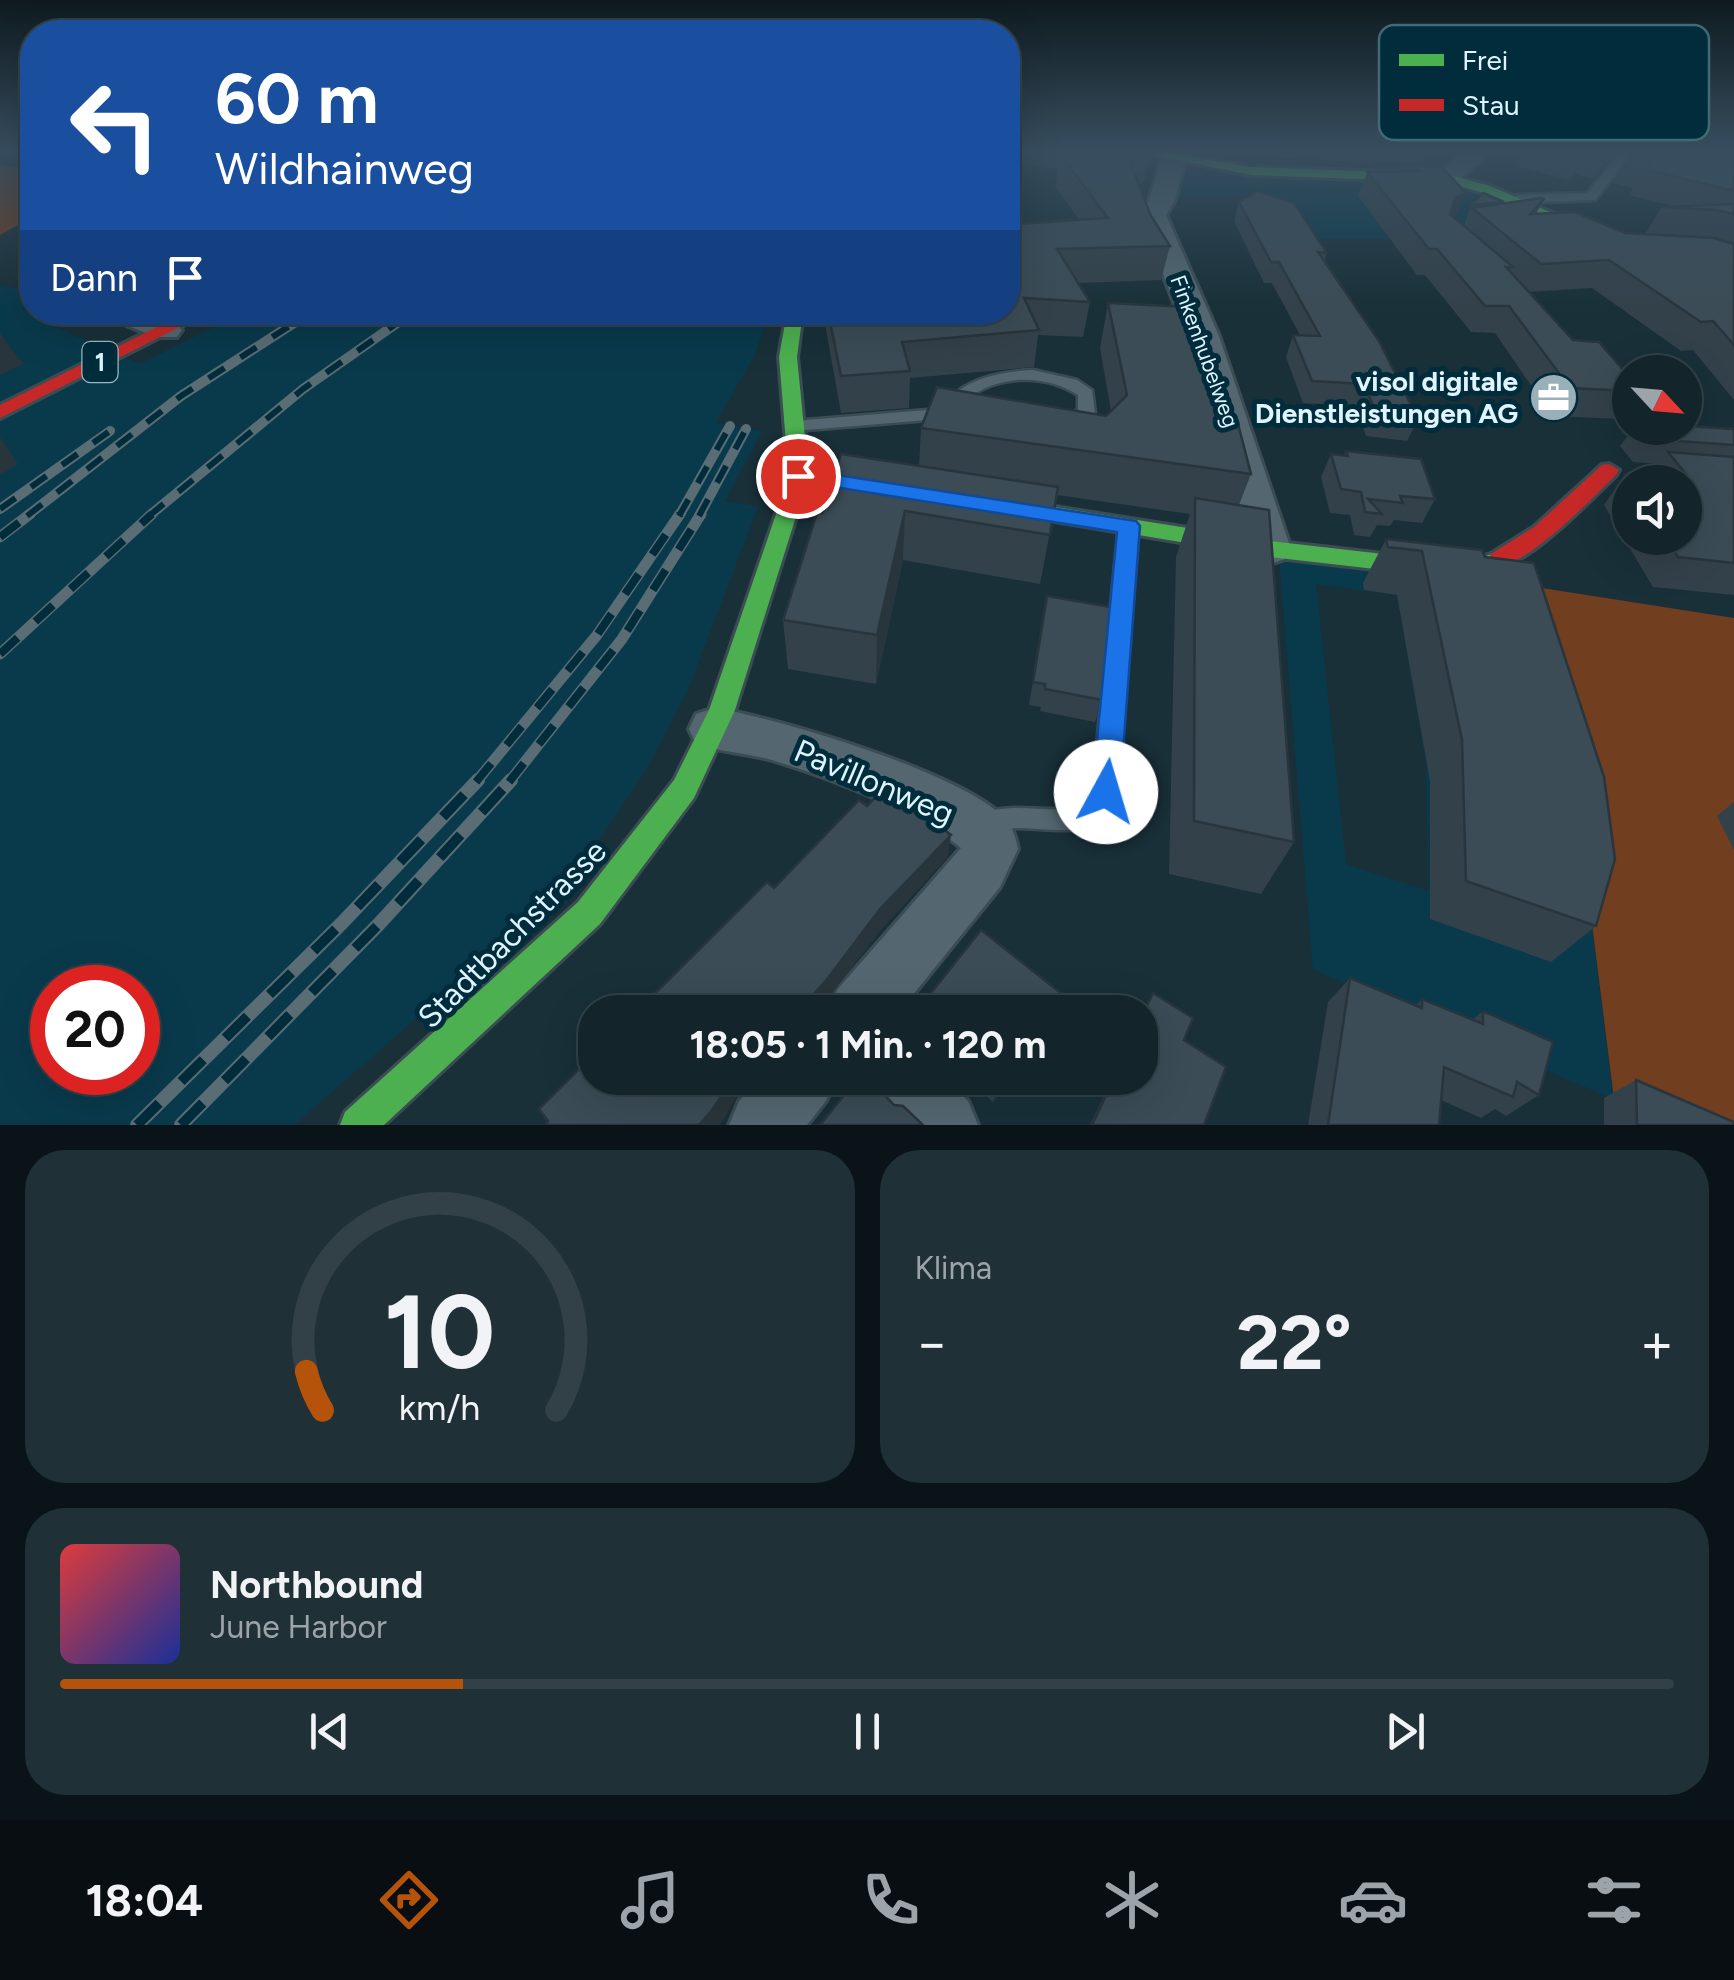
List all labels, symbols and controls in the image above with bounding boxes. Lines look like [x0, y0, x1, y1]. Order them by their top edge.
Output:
legend [1379, 25, 1709, 140]
text: Frei [1462, 43, 1508, 77]
text: 60 m [215, 56, 379, 141]
icon: left [50, 60, 180, 190]
text: Stau [1462, 88, 1520, 122]
text: Wildhainweg [215, 141, 474, 195]
icon: arrive [158, 250, 213, 305]
text: Dann [50, 255, 138, 301]
street label: Finkenhubelweg [1164, 271, 1245, 431]
road number: 1 [82, 342, 118, 382]
north arrow [1612, 355, 1702, 445]
map controls [1612, 355, 1702, 555]
place label: visol digitale Dienstleistungen AG [1255, 364, 1518, 430]
office icon: visol digitale Dienstleistungen AG [1527, 371, 1579, 423]
pin [756, 434, 841, 519]
icon: arrive [771, 449, 826, 504]
button: sound [1612, 465, 1702, 555]
street label: Pavillonweg [789, 731, 959, 833]
position arrow [1054, 740, 1158, 844]
street label: Stadtbachstrasse [410, 832, 614, 1036]
speed limit sign: 20 [30, 965, 160, 1095]
text: 18:05 · 1 Min. · 120 m [690, 1022, 1046, 1068]
text: Klima [915, 1249, 992, 1287]
text: 10 [384, 1269, 495, 1394]
text: 22° [1237, 1298, 1352, 1388]
text: − [915, 1310, 949, 1376]
text: + [1640, 1310, 1674, 1376]
text: km/h [399, 1386, 481, 1429]
text: Northbound [210, 1562, 423, 1608]
text: June Harbor [210, 1608, 387, 1646]
icon: previous [302, 1704, 357, 1759]
icon: pause [840, 1704, 895, 1759]
icon: next [1378, 1704, 1433, 1759]
icon: directions [374, 1865, 444, 1935]
icon: music [615, 1865, 685, 1935]
icon: phone [856, 1865, 926, 1935]
icon: climate [1097, 1865, 1167, 1935]
icon: car [1338, 1865, 1408, 1935]
icon: filters [1579, 1865, 1649, 1935]
text: 18:04 [85, 1873, 203, 1927]

